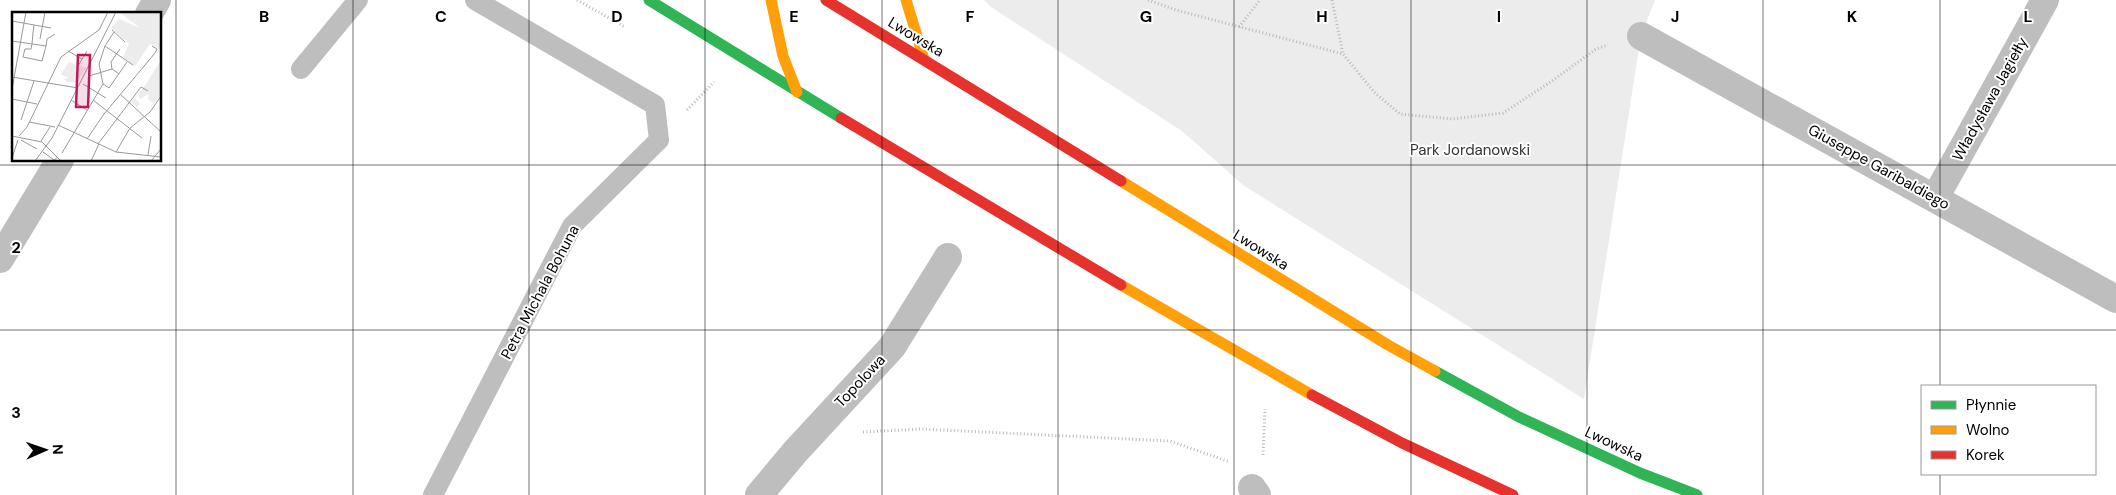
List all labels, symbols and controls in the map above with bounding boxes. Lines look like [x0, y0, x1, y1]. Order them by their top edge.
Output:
text: B [259, 6, 269, 27]
text: C [435, 6, 447, 27]
text: D [611, 6, 623, 27]
text: E [789, 6, 799, 27]
text: F [966, 6, 975, 27]
text: G [1140, 6, 1152, 27]
text: H [1316, 6, 1328, 27]
text: I [1497, 6, 1501, 27]
text: J [1671, 6, 1679, 27]
text: K [1847, 6, 1858, 27]
text: L [2024, 6, 2033, 27]
inset map [12, 12, 161, 161]
street label: Lwowska [884, 12, 948, 62]
street label: Władysława Jagiełły [1948, 33, 2033, 164]
street label: Giuseppe Garibaldiego [1805, 120, 1953, 214]
park label: Park Jordanowski [1410, 140, 1530, 160]
street label: Petra Michala Bohuna [496, 221, 584, 363]
street label: Lwowska [1229, 225, 1293, 275]
text: 2 [11, 237, 21, 258]
street label: Topolowa [830, 350, 890, 412]
legend [1921, 385, 2096, 475]
text: Płynnie [1966, 395, 2016, 415]
text: 3 [11, 402, 21, 423]
text: Wolno [1966, 420, 2010, 440]
street label: Lwowska [1582, 422, 1646, 466]
north arrow [20, 425, 70, 475]
text: N [49, 444, 67, 455]
text: Korek [1966, 445, 2005, 465]

